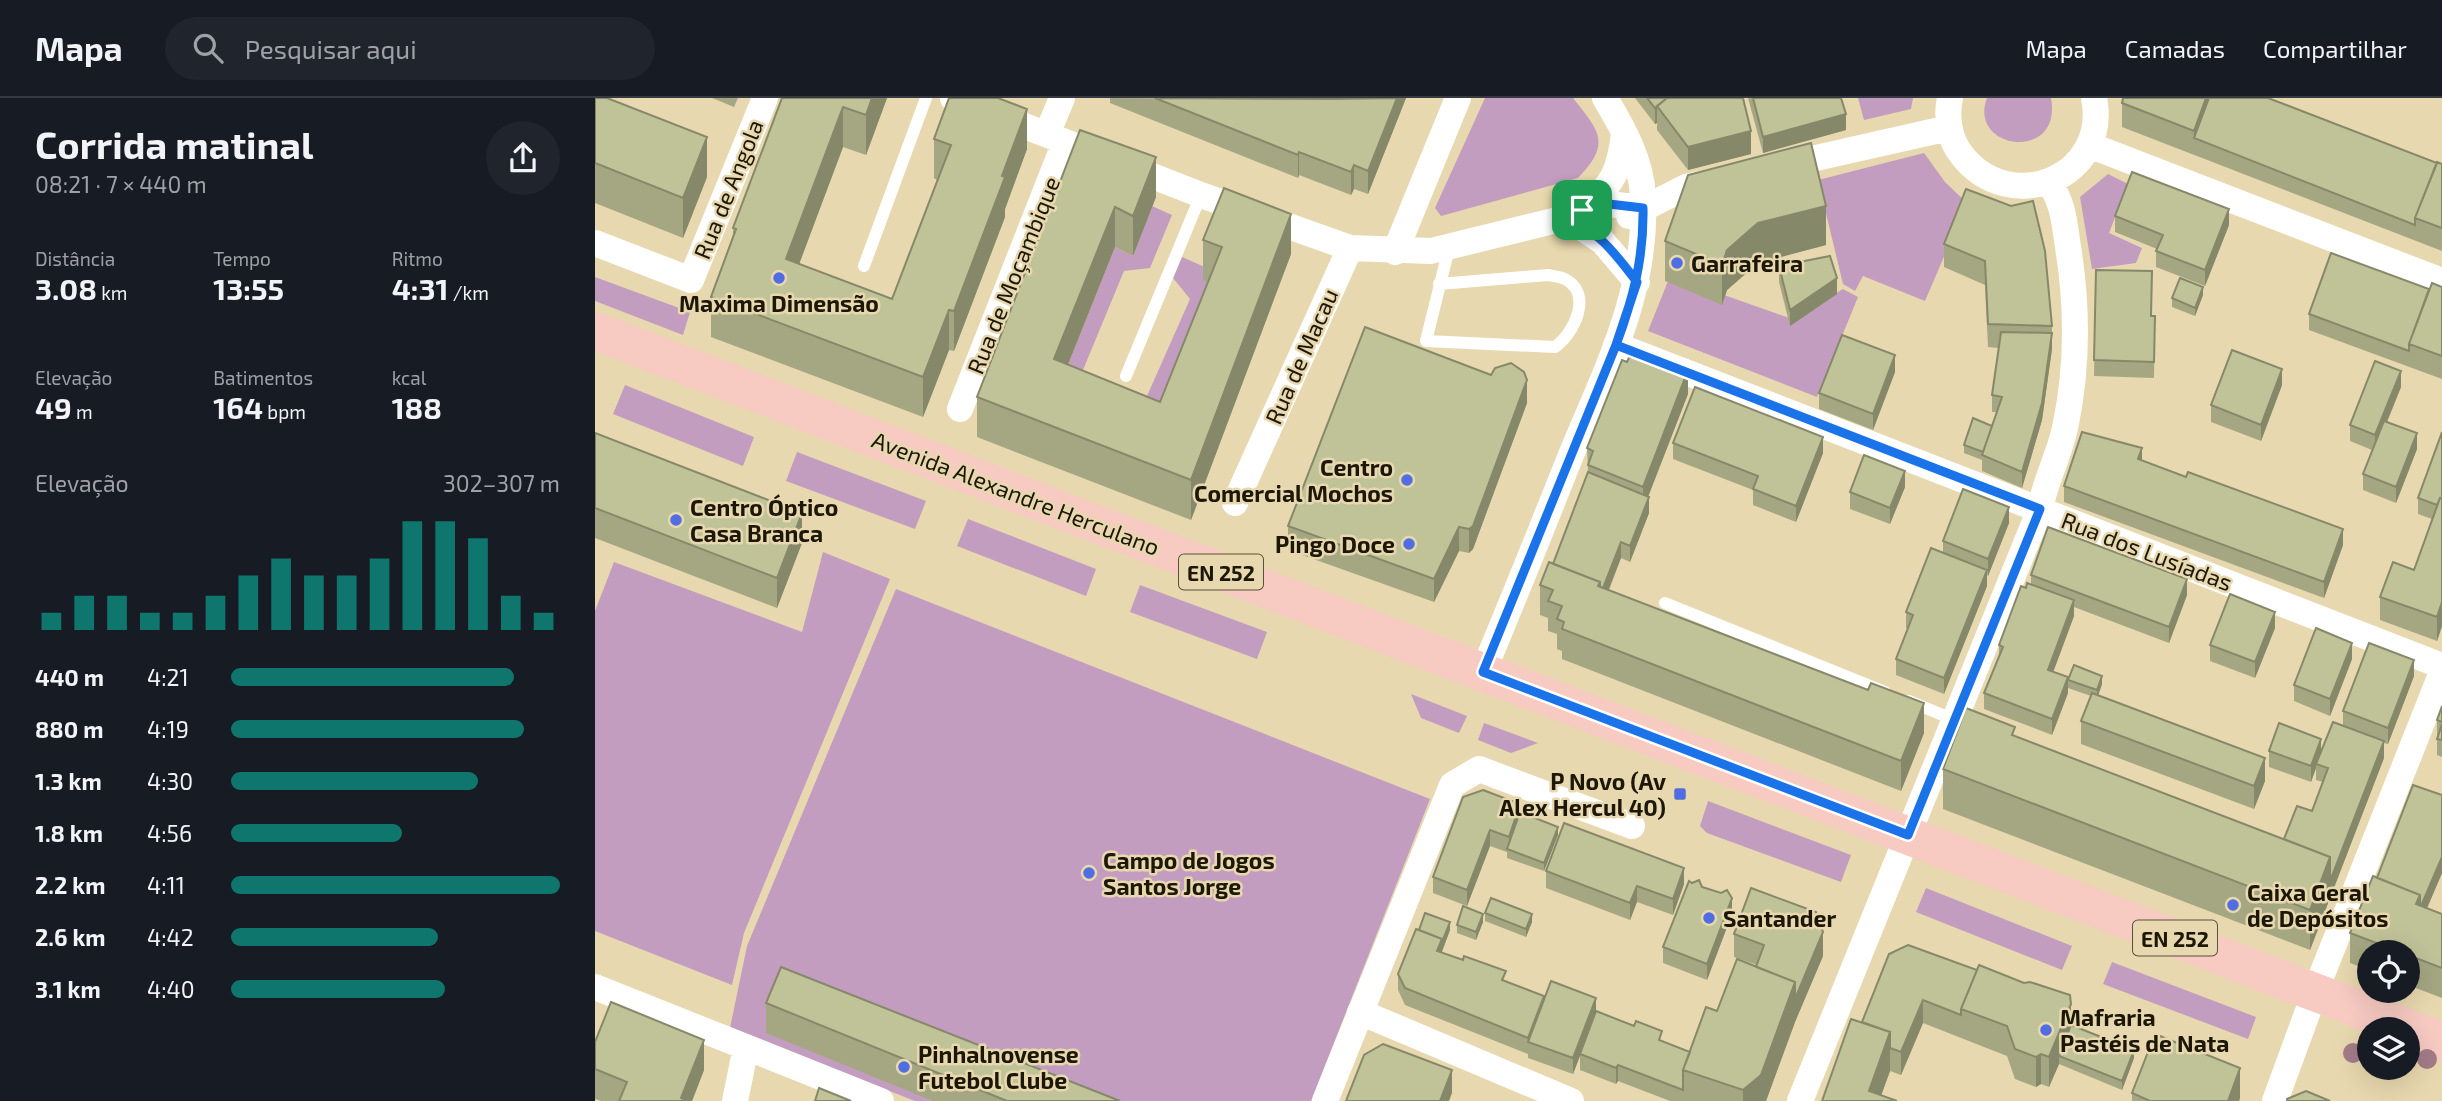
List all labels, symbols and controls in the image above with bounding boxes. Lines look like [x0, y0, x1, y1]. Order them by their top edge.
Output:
search box [165, 17, 655, 80]
text: Mapa [35, 28, 123, 68]
icon: search [189, 29, 227, 67]
text: Pesquisar aqui [245, 33, 417, 64]
text: Mapa [2025, 34, 2087, 63]
text: Camadas [2125, 34, 2225, 63]
text: Compartilhar [2263, 34, 2407, 63]
street label: Rua de Angola [687, 115, 769, 263]
text: Corrida matinal [35, 121, 313, 167]
button: share [486, 121, 560, 195]
text: 08:21 · 7 × 440 m [35, 170, 207, 198]
street label: Rua de Moçambique [961, 172, 1066, 378]
pin [1552, 180, 1612, 240]
icon: arrive [1563, 191, 1601, 229]
text: Distância [35, 247, 115, 270]
text: Tempo [213, 247, 271, 270]
text: Ritmo [392, 247, 443, 270]
place label: Garrafeira [1691, 249, 1803, 277]
marker: Garrafeira [1669, 255, 1685, 271]
text: 3.08 [35, 270, 97, 306]
text: 13:55 [213, 270, 284, 306]
text: 4:31 [392, 270, 448, 306]
marker: Maxima Dimensão [771, 270, 787, 286]
text: km [97, 281, 128, 304]
text: /km [448, 281, 489, 304]
street label: Rua de Macau [1259, 284, 1343, 428]
place label: Maxima Dimensão [679, 289, 879, 317]
text: Elevação [35, 366, 112, 389]
text: Batimentos [213, 366, 313, 389]
text: kcal [392, 366, 426, 389]
text: 49 [35, 389, 72, 425]
text: 164 [213, 389, 263, 425]
text: 188 [392, 389, 442, 425]
text: m [72, 400, 93, 423]
text: bpm [263, 400, 306, 423]
street label: Avenida Alexandre Herculano [868, 425, 1164, 561]
place label: Centro Comercial Mochos [1194, 453, 1393, 507]
text: Elevação [35, 469, 129, 497]
text: 302–307 m [443, 469, 560, 497]
marker: Centro Comercial Mochos [1399, 472, 1415, 488]
place label: Centro Óptico Casa Branca [690, 493, 838, 547]
street label: Rua dos Lusíadas [2058, 506, 2236, 596]
marker: Centro Óptico Casa Branca [668, 512, 684, 528]
place label: Pingo Doce [1275, 530, 1395, 558]
marker: Pingo Doce [1401, 536, 1417, 552]
road number: EN 252 [1179, 554, 1263, 589]
text: 440 m [35, 663, 104, 691]
text: 4:21 [147, 663, 189, 691]
text: 880 m [35, 715, 103, 743]
text: 4:19 [147, 715, 189, 743]
text: 1.3 km [35, 767, 102, 795]
text: 4:30 [147, 767, 193, 795]
place label: P Novo (Av Alex Hercul 40) [1499, 767, 1666, 821]
marker: P Novo (Av Alex Hercul 40) [1672, 786, 1688, 802]
text: 1.8 km [35, 819, 103, 847]
text: 4:56 [147, 819, 192, 847]
place label: Campo de Jogos Santos Jorge [1103, 846, 1275, 900]
marker: Campo de Jogos Santos Jorge [1081, 865, 1097, 881]
text: 2.2 km [35, 871, 105, 899]
text: 4:11 [147, 871, 185, 899]
place label: Caixa Geral de Depósitos [2247, 878, 2389, 932]
marker: Caixa Geral de Depósitos [2225, 897, 2241, 913]
place label: Santander [1723, 904, 1836, 932]
marker: Santander [1701, 910, 1717, 926]
road number: EN 252 [2133, 920, 2217, 956]
text: 2.6 km [35, 923, 106, 951]
text: 4:42 [147, 923, 194, 951]
map controls [2357, 940, 2420, 1080]
button: locate [2357, 940, 2420, 1003]
text: 3.1 km [35, 975, 101, 1003]
text: 4:40 [147, 975, 195, 1003]
place label: Mafraria Pastéis de Nata [2060, 1003, 2229, 1057]
button: layers [2357, 1017, 2420, 1080]
marker: Mafraria Pastéis de Nata [2038, 1022, 2054, 1038]
place label: Pinhalnovense Futebol Clube [918, 1040, 1079, 1094]
marker: Pinhalnovense Futebol Clube [896, 1059, 912, 1075]

